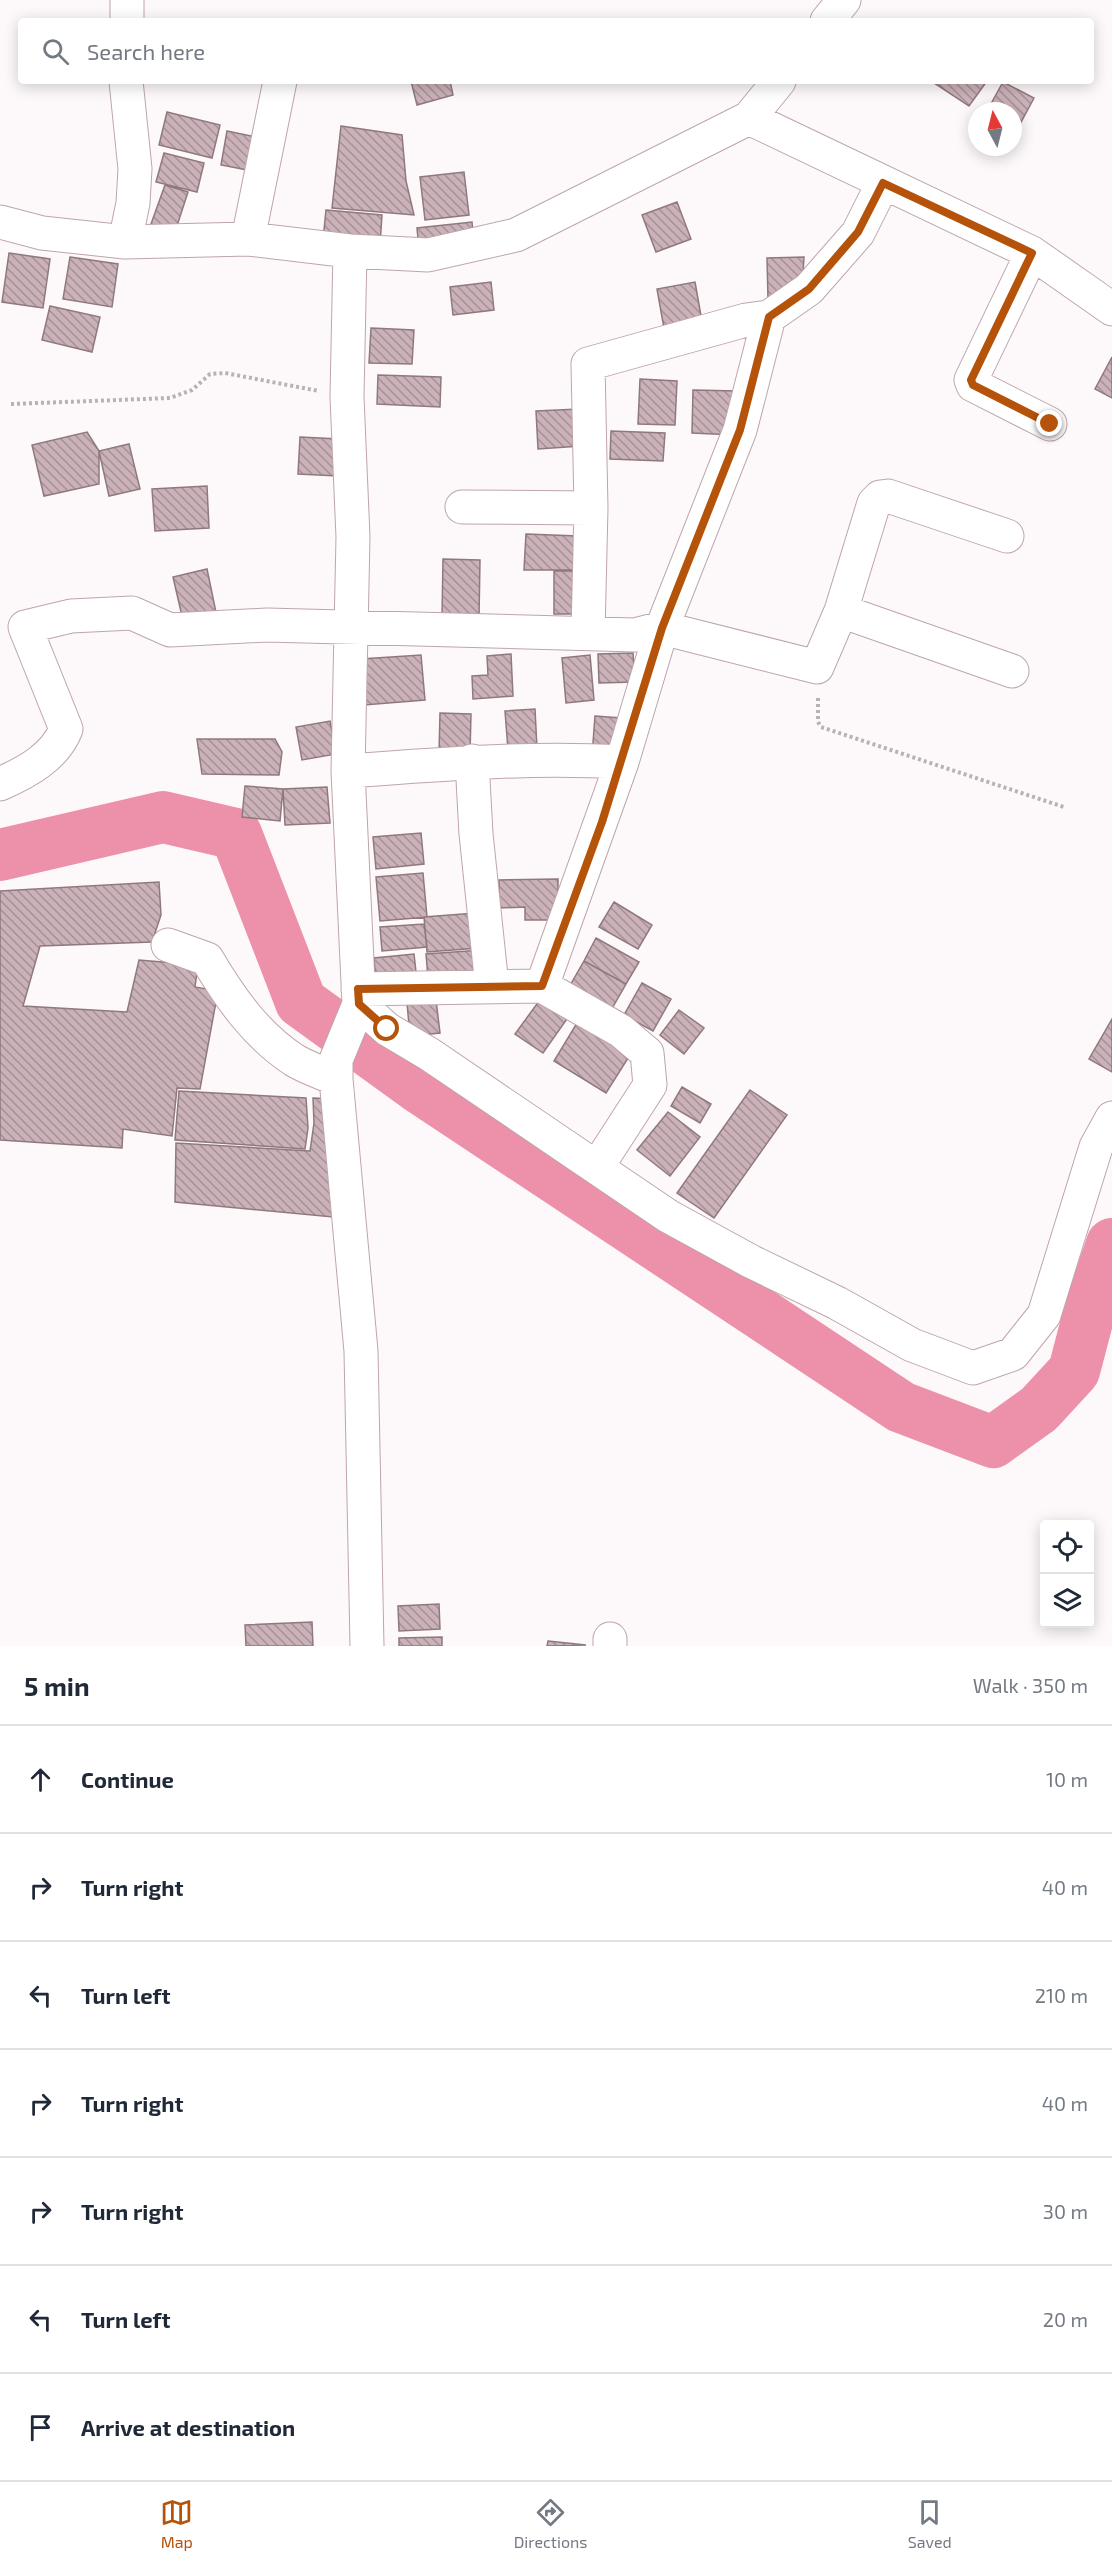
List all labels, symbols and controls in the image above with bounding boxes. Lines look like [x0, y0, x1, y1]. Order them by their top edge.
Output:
search box [18, 18, 1094, 84]
icon: search [39, 35, 72, 68]
text: Search here [87, 38, 205, 64]
north arrow [968, 102, 1022, 156]
route end [1036, 410, 1062, 436]
route start [373, 1015, 399, 1041]
map controls [1040, 1520, 1094, 1628]
button: locate [1040, 1520, 1094, 1574]
button: layers [1040, 1574, 1094, 1628]
text: 5 min [24, 1670, 90, 1701]
text: Walk · 350 m [973, 1673, 1088, 1697]
icon: ahead [24, 1763, 57, 1796]
text: Continue [81, 1766, 174, 1792]
text: 10 m [1046, 1767, 1088, 1791]
icon: right [24, 1871, 57, 1904]
text: Turn right [81, 1874, 183, 1900]
text: 40 m [1042, 1875, 1088, 1899]
icon: left [24, 1979, 57, 2012]
text: Turn left [81, 1982, 170, 2008]
text: 210 m [1035, 1983, 1088, 2007]
icon: right [24, 2087, 57, 2120]
text: Turn right [81, 2090, 183, 2116]
text: 40 m [1042, 2091, 1088, 2115]
icon: right [24, 2195, 57, 2228]
text: Turn right [81, 2198, 183, 2224]
text: 30 m [1043, 2199, 1088, 2223]
icon: left [24, 2303, 57, 2336]
text: Turn left [81, 2306, 170, 2332]
text: 20 m [1043, 2307, 1088, 2331]
icon: arrive [24, 2411, 57, 2444]
text: Arrive at destination [81, 2414, 295, 2440]
tab: Map [160, 2496, 193, 2551]
tab: Directions [514, 2496, 587, 2551]
tab: Saved [908, 2496, 952, 2551]

